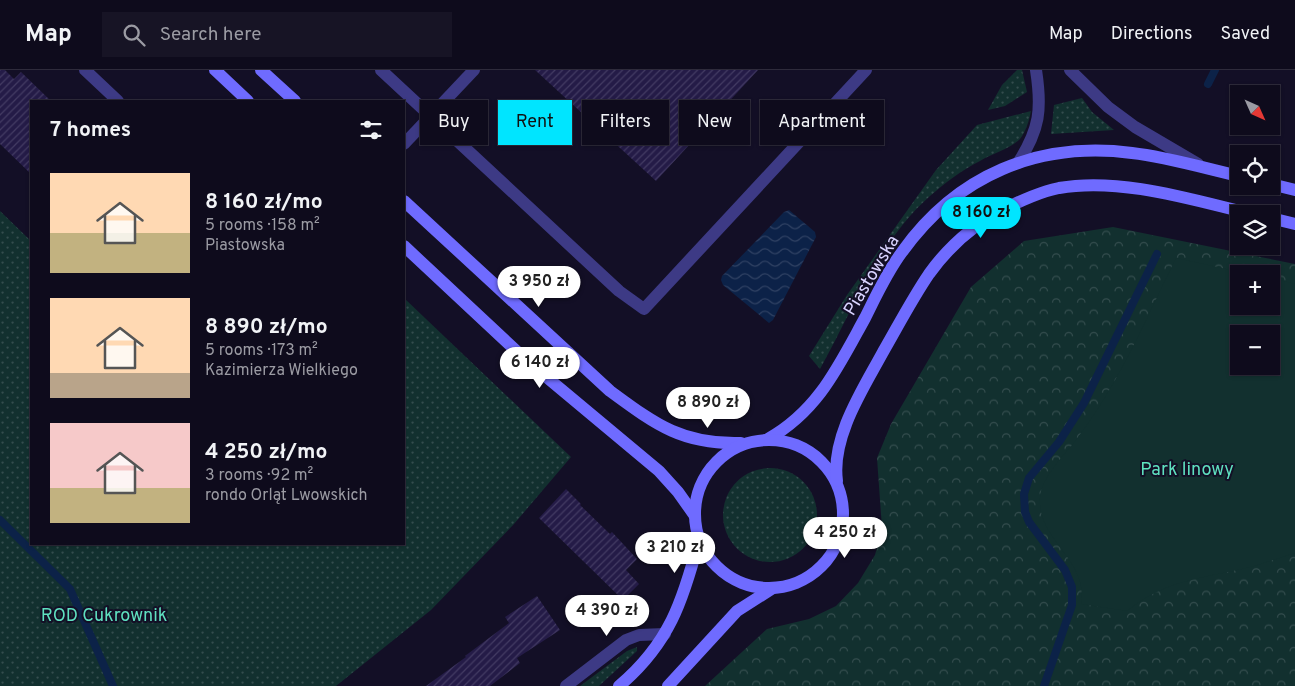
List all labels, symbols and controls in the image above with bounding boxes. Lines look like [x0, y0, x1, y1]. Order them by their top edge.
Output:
search box [102, 12, 452, 57]
text: Map [25, 20, 72, 50]
icon: search [120, 21, 148, 49]
text: Search here [160, 23, 261, 47]
text: Map [1049, 23, 1083, 46]
text: Directions [1111, 23, 1193, 46]
text: Saved [1221, 23, 1270, 46]
north arrow [1230, 85, 1280, 135]
map controls [1230, 85, 1280, 375]
chip: Buy [420, 100, 488, 145]
chip: Rent [498, 100, 572, 145]
chip: Filters [582, 100, 669, 145]
chip: New [679, 100, 750, 145]
chip: Apartment [760, 100, 884, 145]
icon: filters [357, 116, 385, 144]
text: 7 homes [50, 117, 131, 144]
button: locate [1230, 145, 1280, 195]
text: 8 160 zł/mo [205, 189, 323, 216]
icon: home [90, 193, 150, 253]
pin: 8 160 zł [929, 196, 1033, 239]
text: 8 160 zł [952, 203, 1010, 223]
button: layers [1230, 205, 1280, 255]
text: 5 rooms · 158 m² [205, 216, 320, 236]
street label: Piastowska [839, 231, 905, 320]
text: Piastowska [205, 236, 285, 256]
button: + [1230, 265, 1280, 315]
pin: 3 950 zł [487, 266, 591, 308]
text: 3 950 zł [508, 272, 570, 292]
text: 8 890 zł/mo [205, 314, 328, 341]
icon: home [90, 318, 150, 378]
button: − [1230, 325, 1280, 375]
text: 5 rooms · 173 m² [205, 341, 318, 361]
pin: 6 140 zł [488, 346, 592, 389]
text: 6 140 zł [511, 353, 569, 373]
text: Kazimierza Wielkiego [205, 361, 358, 381]
pin: 8 890 zł [656, 386, 760, 429]
text: 8 890 zł [677, 393, 739, 413]
text: 4 250 zł/mo [205, 439, 327, 466]
icon: home [90, 443, 150, 503]
park label: Park linowy [1140, 459, 1234, 482]
text: 3 rooms · 92 m² [205, 466, 313, 486]
text: rondo Orląt Lwowskich [205, 486, 368, 506]
pin: 4 250 zł [793, 516, 897, 559]
text: 4 250 zł [814, 523, 876, 543]
pin: 3 210 zł [623, 532, 727, 574]
text: 3 210 zł [646, 538, 704, 558]
pin: 4 390 zł [555, 594, 659, 637]
text: 4 390 zł [576, 601, 638, 621]
park label: ROD Cukrownik [41, 605, 167, 628]

